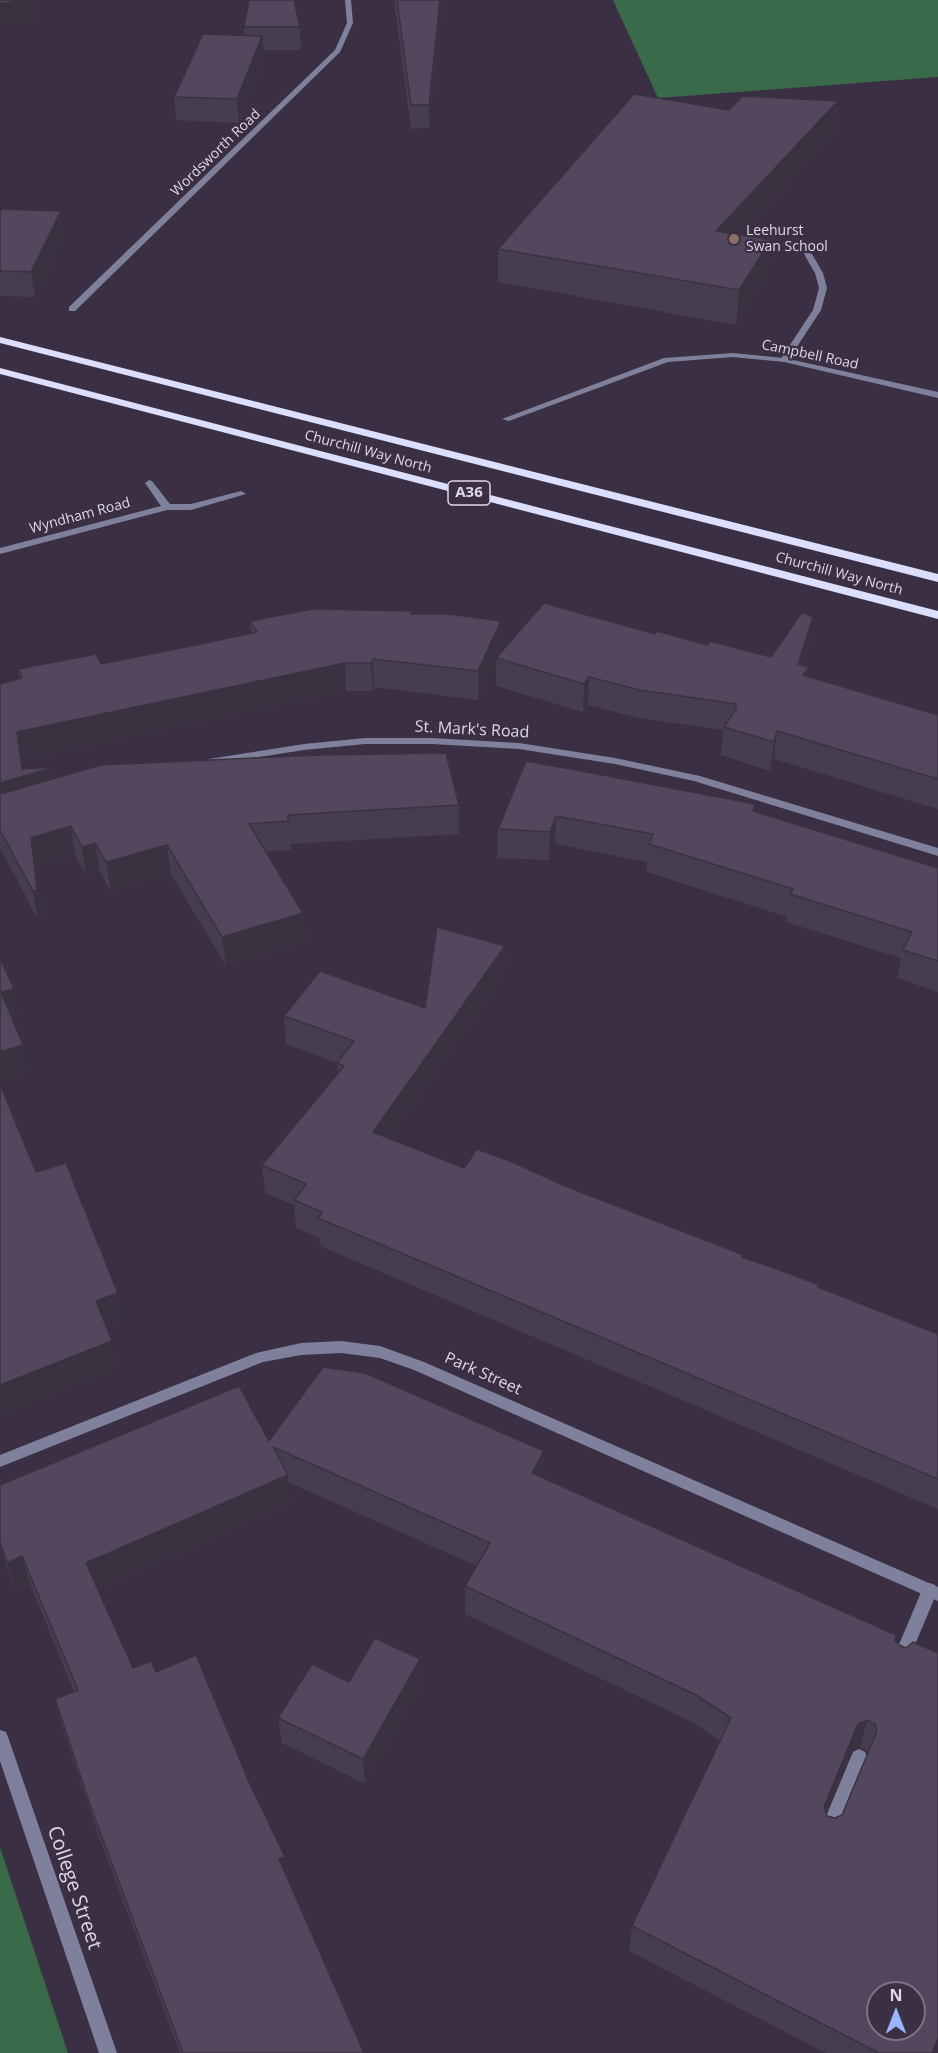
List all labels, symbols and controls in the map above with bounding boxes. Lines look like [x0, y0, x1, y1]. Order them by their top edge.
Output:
street label: Wordsworth Road [168, 106, 264, 200]
place label: Leehurst Swan School [746, 223, 828, 256]
marker: Leehurst Swan School [727, 232, 741, 246]
street label: Campbell Road [760, 337, 860, 373]
street label: Churchill Way North [303, 427, 433, 477]
road number: A36 [448, 481, 490, 505]
street label: Wyndham Road [28, 494, 132, 538]
street label: Churchill Way North [774, 549, 904, 599]
street label: St. Mark's Road [414, 717, 530, 743]
street label: Park Street [442, 1348, 524, 1400]
street label: College Street [42, 1823, 106, 1953]
north arrow [866, 1981, 926, 2041]
text: N [889, 1984, 903, 2006]

